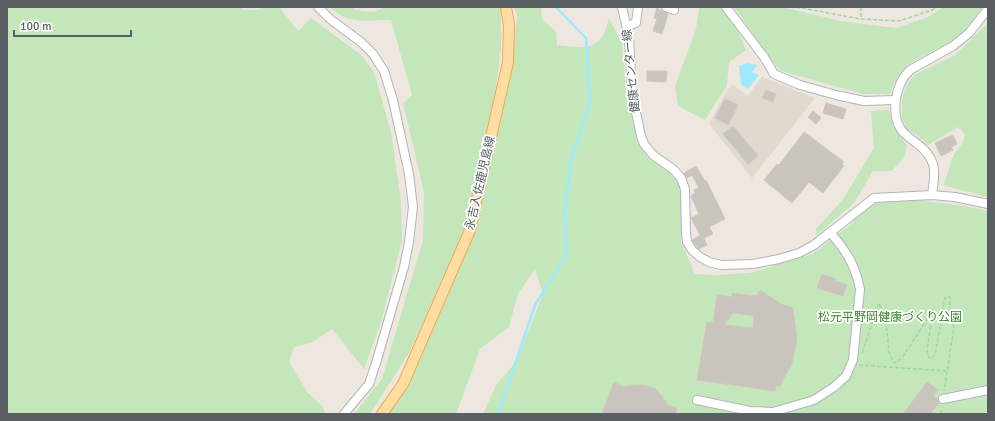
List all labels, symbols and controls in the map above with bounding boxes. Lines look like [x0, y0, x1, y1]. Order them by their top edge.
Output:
scale bar [14, 12, 131, 38]
text: 100 m [20, 19, 52, 34]
street label: 健康センター線 [620, 28, 643, 114]
street label: 永吉入佐鹿児島線 [462, 135, 499, 232]
park label: 松元平野岡健康づくり公園 [818, 310, 962, 325]

